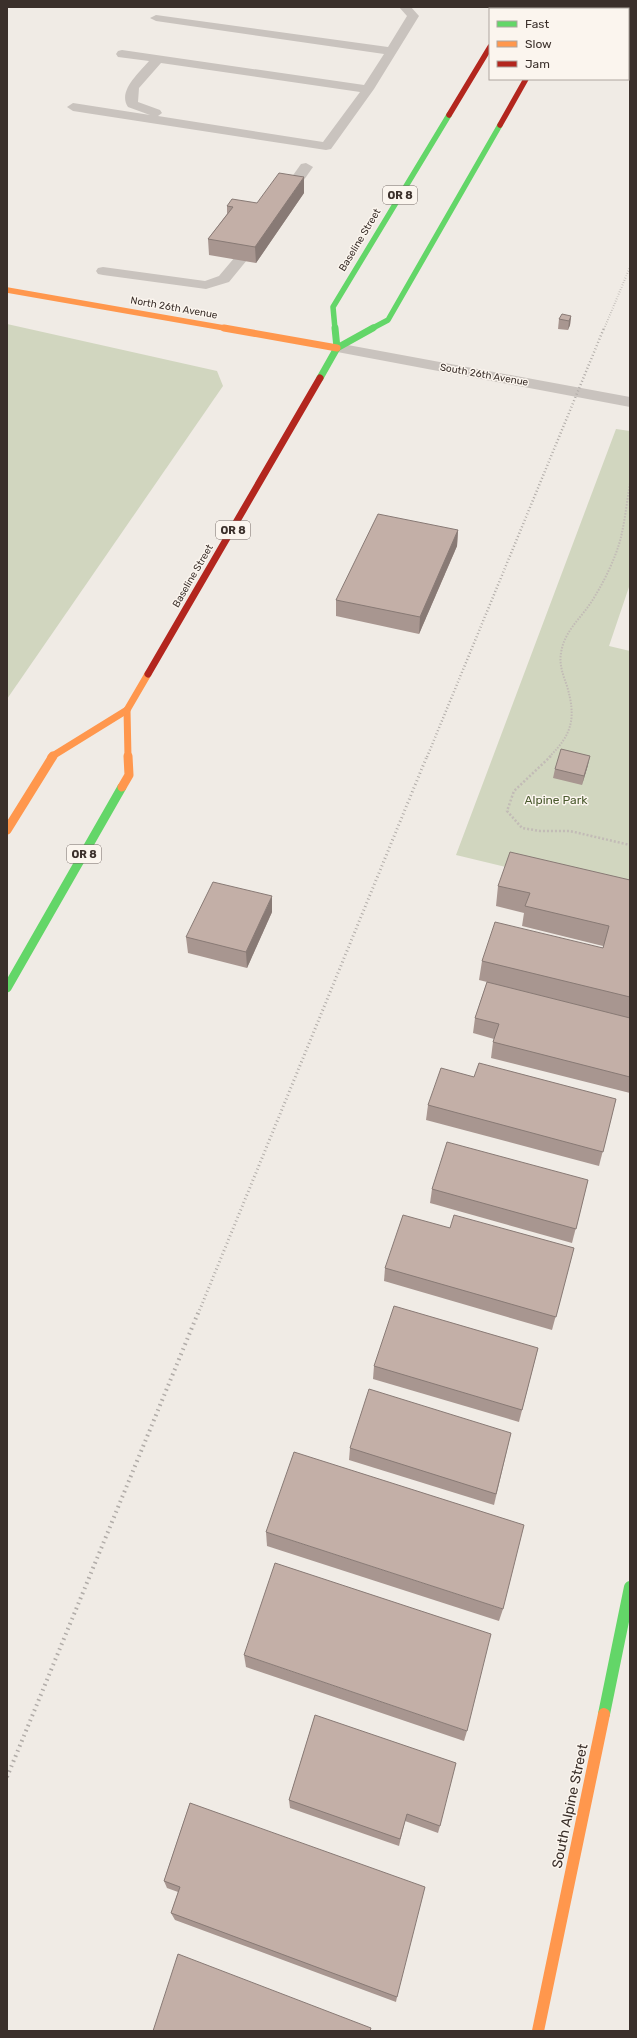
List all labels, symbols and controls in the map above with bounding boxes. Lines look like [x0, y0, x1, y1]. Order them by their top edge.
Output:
legend [489, 8, 629, 80]
text: Fast [525, 17, 549, 31]
text: Slow [525, 37, 552, 51]
text: Jam [525, 57, 550, 71]
road number: OR 8 [383, 186, 417, 204]
street label: Baseline Street [337, 207, 383, 273]
street label: North 26th Avenue [130, 294, 219, 322]
street label: South 26th Avenue [439, 361, 530, 389]
road number: OR 8 [216, 521, 250, 539]
street label: Baseline Street [170, 542, 216, 610]
park label: Alpine Park [525, 793, 588, 807]
road number: OR 8 [67, 845, 101, 863]
street label: South Alpine Street [548, 1742, 592, 1870]

